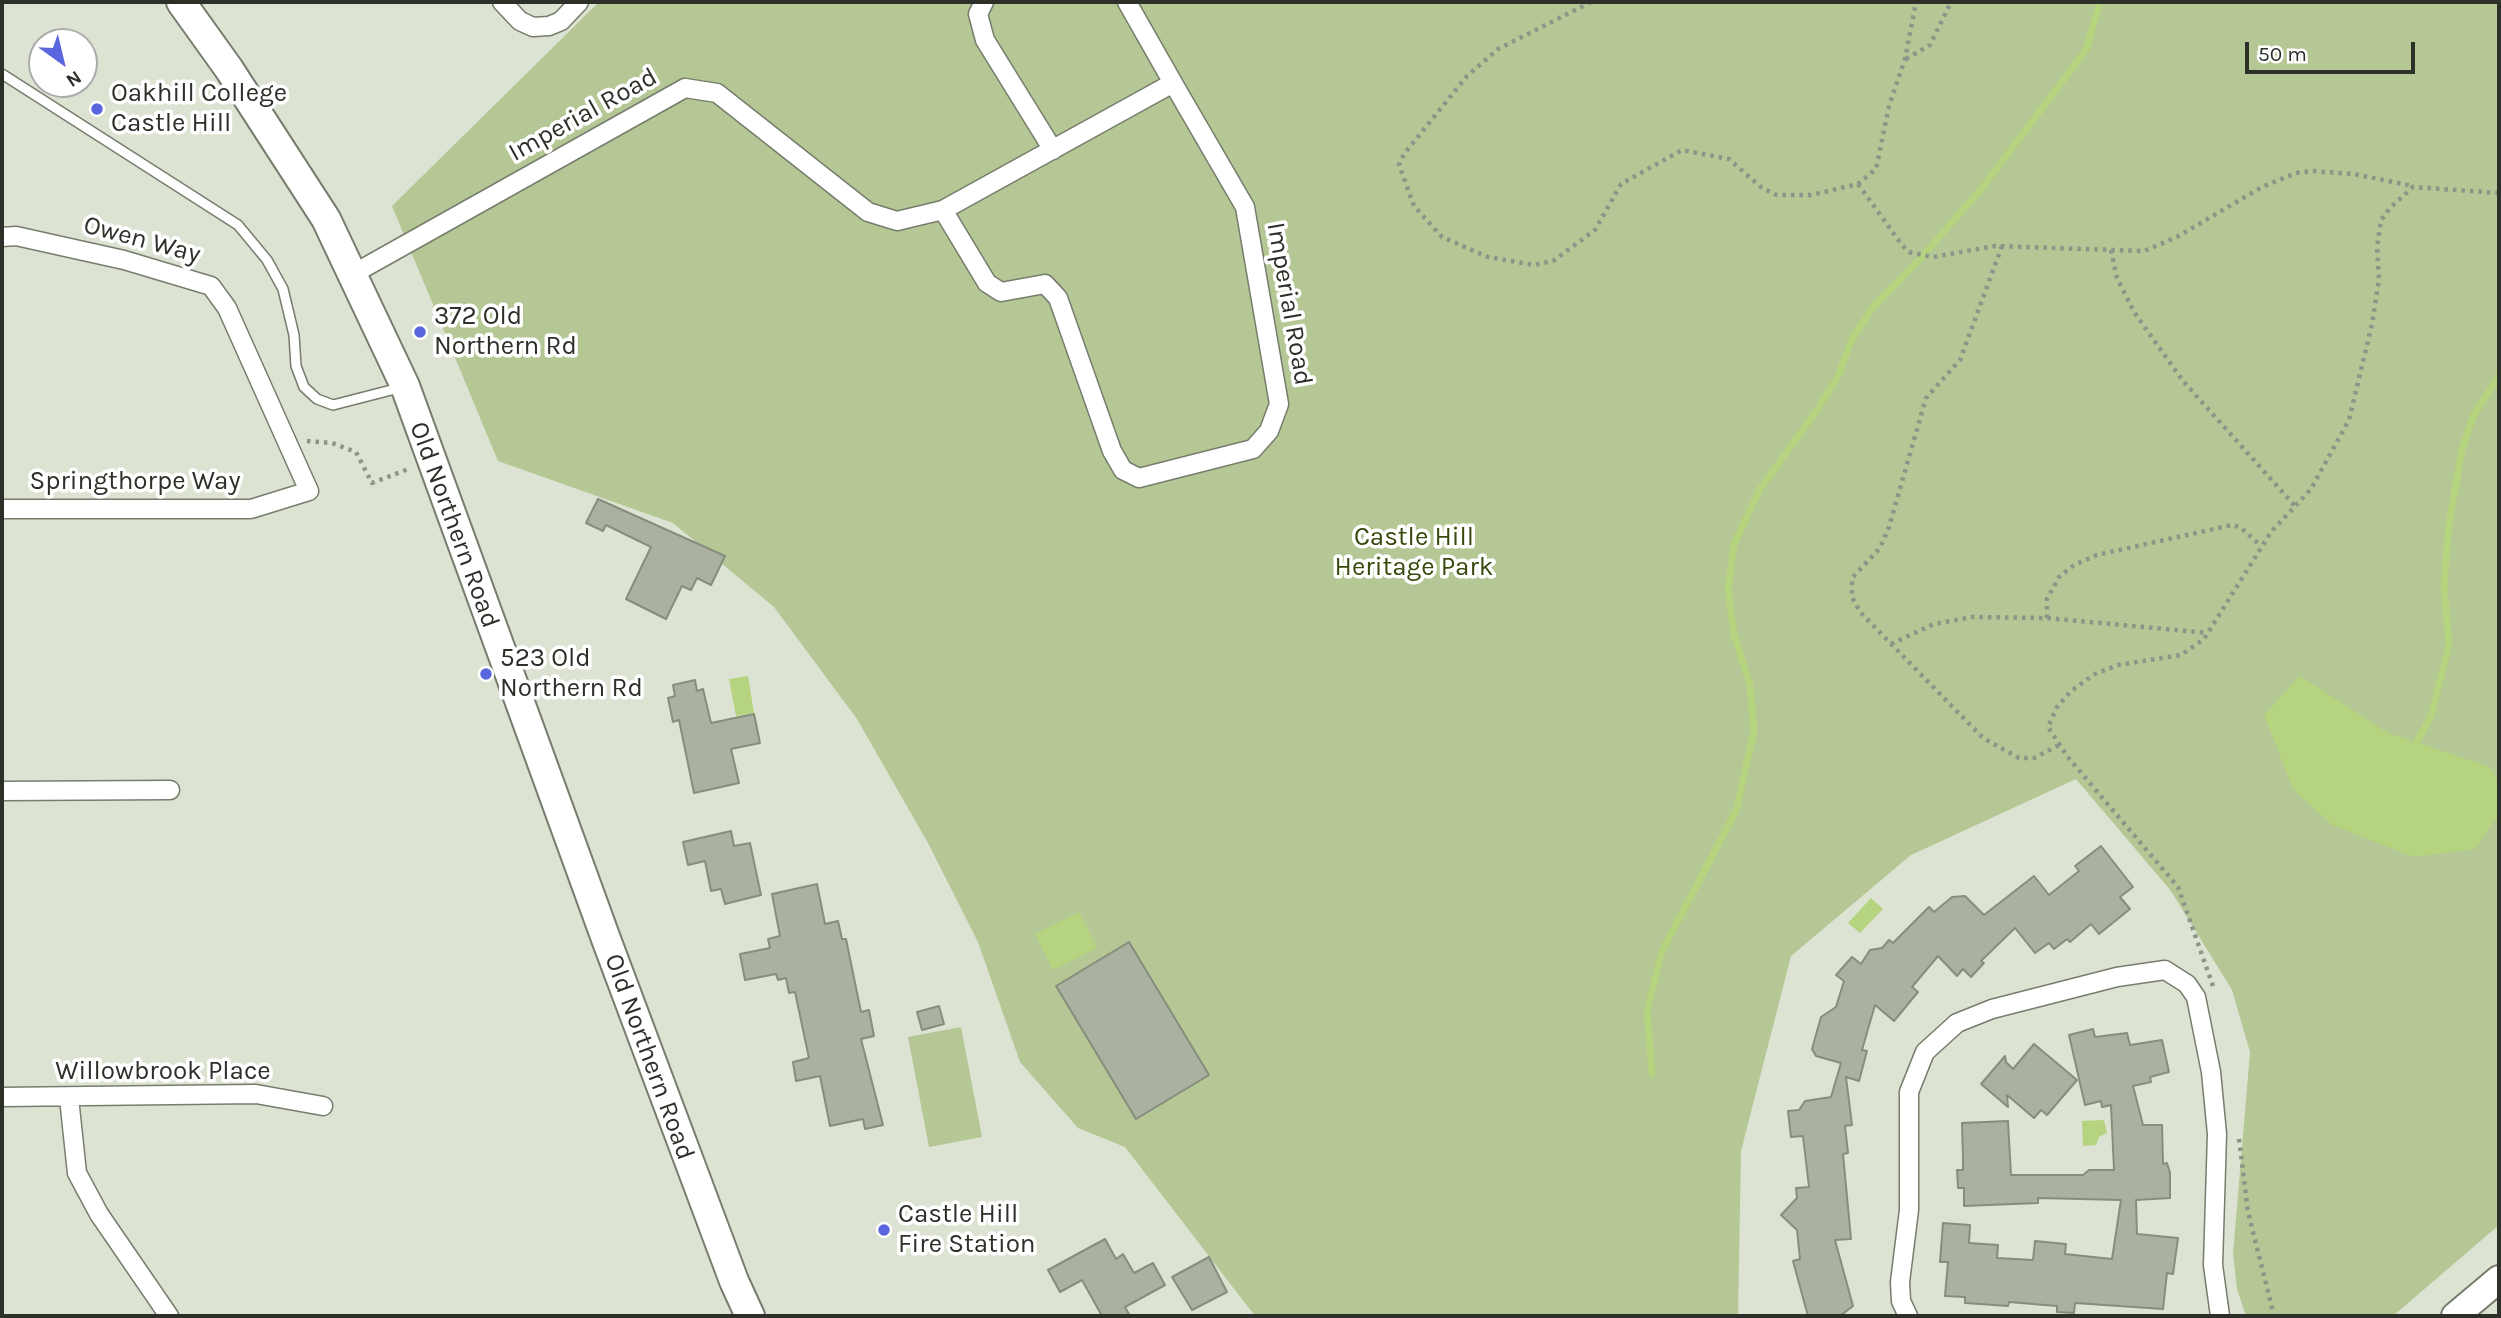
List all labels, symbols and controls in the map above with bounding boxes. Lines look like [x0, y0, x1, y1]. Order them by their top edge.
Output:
north arrow [28, 28, 98, 98]
scale bar [2249, 28, 2419, 72]
text: 50 m [2258, 42, 2307, 66]
street label: Imperial Road [503, 61, 663, 169]
text: N [62, 66, 85, 92]
place label: Oakhill College Castle Hill [111, 78, 287, 140]
marker: Oakhill College Castle Hill [89, 101, 105, 117]
street label: Owen Way [80, 209, 204, 271]
street label: Imperial Road [1259, 220, 1319, 388]
place label: 372 Old Northern Rd [434, 301, 577, 362]
marker: 372 Old Northern Rd [412, 324, 428, 340]
street label: Old Northern Road [402, 418, 506, 632]
street label: Springthorpe Way [29, 466, 241, 498]
park label: Castle Hill Heritage Park [1335, 522, 1493, 584]
place label: 523 Old Northern Rd [500, 643, 643, 704]
marker: 523 Old Northern Rd [478, 666, 494, 682]
street label: Old Northern Road [597, 950, 701, 1164]
street label: Willowbrook Place [55, 1056, 271, 1088]
place label: Castle Hill Fire Station [898, 1199, 1036, 1260]
marker: Castle Hill Fire Station [876, 1222, 892, 1238]

